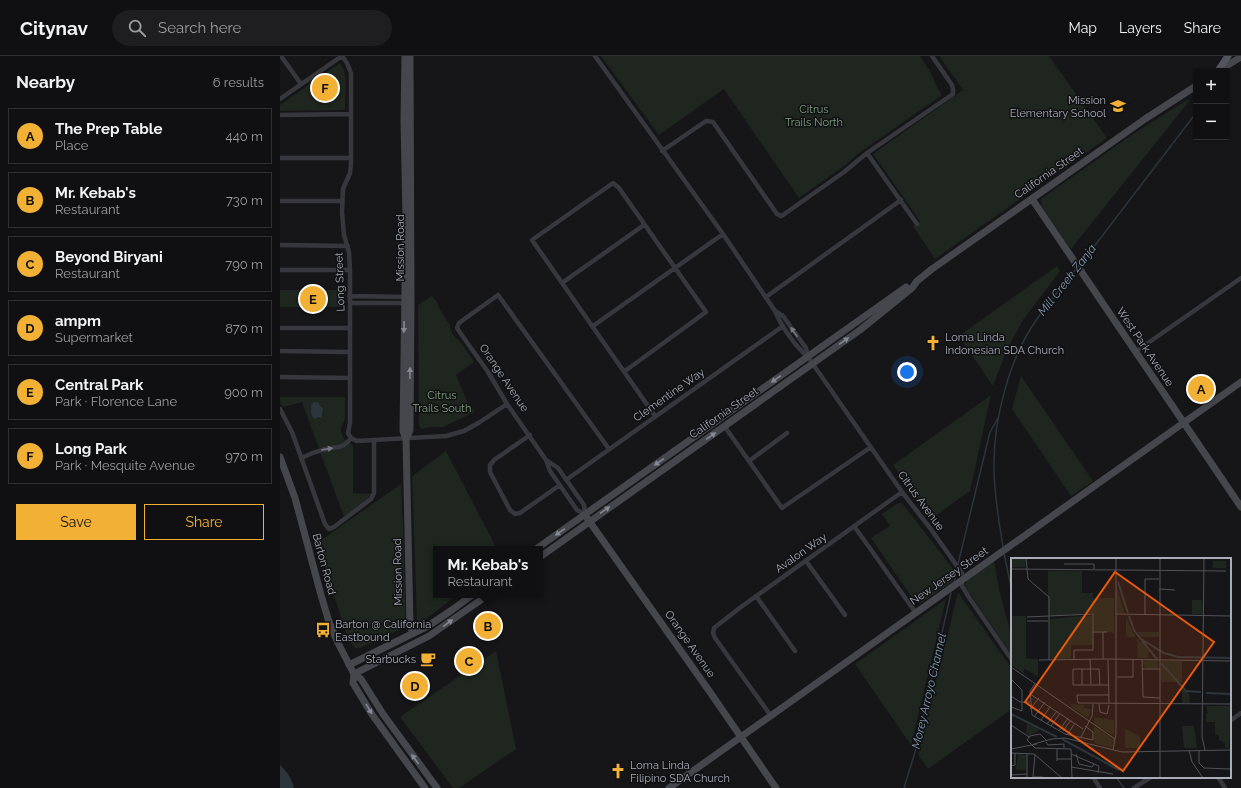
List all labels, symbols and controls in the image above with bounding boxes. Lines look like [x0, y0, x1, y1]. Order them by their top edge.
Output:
search box [112, 10, 392, 46]
text: Citynav [20, 17, 88, 39]
icon: search [126, 17, 148, 39]
text: Search here [158, 19, 241, 37]
text: Map [1069, 20, 1097, 36]
text: Layers [1119, 20, 1162, 36]
text: Share [1184, 20, 1221, 36]
map controls [1193, 68, 1229, 140]
button: + [1193, 68, 1229, 104]
text: Nearby [16, 72, 75, 92]
pin: F [312, 73, 338, 103]
text: 6 results [213, 75, 264, 90]
place label: Mission Elementary School [1010, 94, 1106, 120]
school or university icon: Mission Elementary School [1109, 97, 1127, 115]
park label: Citrus Trails North [785, 103, 843, 129]
button: − [1193, 104, 1229, 140]
text: The Prep Table [55, 120, 163, 138]
text: A [26, 129, 34, 144]
text: 440 m [226, 129, 263, 144]
text: Place [55, 138, 88, 153]
street label: California Street [1012, 144, 1086, 202]
text: Mr. Kebab's [55, 184, 136, 202]
text: B [26, 193, 34, 208]
text: 730 m [226, 193, 263, 208]
text: Restaurant [55, 202, 120, 217]
street label: Mission Road [394, 214, 407, 282]
water label: Mill Creek Zanja [1035, 242, 1099, 318]
text: Beyond Biryani [55, 248, 163, 266]
street label: Long Street [332, 252, 348, 312]
text: C [26, 257, 34, 272]
text: 790 m [225, 257, 263, 272]
text: Restaurant [55, 266, 120, 281]
pin: E [300, 284, 326, 314]
street label: West Park Avenue [1114, 305, 1177, 389]
text: ampm [55, 312, 101, 330]
text: D [25, 321, 35, 336]
text: 870 m [225, 321, 263, 336]
one-way arrow [401, 321, 407, 334]
one-way arrow [790, 327, 798, 337]
text: Supermarket [55, 330, 133, 345]
place label: Loma Linda Indonesian SDA Church [945, 331, 1064, 357]
church icon: Loma Linda Indonesian SDA Church [924, 334, 942, 352]
one-way arrow [839, 337, 850, 345]
street label: Orange Avenue [477, 342, 532, 415]
your location [897, 362, 917, 382]
street label: Clementine Way [631, 366, 707, 424]
one-way arrow [407, 367, 414, 379]
pin: A [1188, 374, 1214, 404]
one-way arrow [771, 375, 782, 383]
text: Central Park [55, 376, 143, 394]
street label: California Street [687, 384, 761, 442]
text: E [26, 385, 34, 400]
text: 900 m [224, 385, 263, 400]
park label: Citrus Trails South [413, 389, 471, 415]
text: Park · Florence Lane [55, 394, 177, 409]
one-way arrow [706, 432, 717, 440]
text: Long Park [55, 440, 127, 458]
one-way arrow [321, 446, 334, 452]
text: F [26, 449, 34, 464]
text: 970 m [225, 449, 263, 464]
text: Park · Mesquite Avenue [55, 458, 195, 473]
one-way arrow [653, 458, 664, 466]
street label: Citrus Avenue [895, 469, 947, 534]
button: Save [16, 504, 136, 540]
button: Share [144, 504, 264, 540]
one-way arrow [600, 506, 610, 514]
one-way arrow [555, 528, 566, 536]
street label: Avalon Way [773, 530, 829, 575]
street label: Barton Road [310, 532, 338, 596]
street label: Mission Road [391, 538, 405, 606]
street label: New Jersey Street [908, 544, 991, 608]
popup [433, 546, 543, 598]
text: Mr. Kebab's [448, 556, 528, 574]
inset map [1011, 558, 1231, 778]
text: Restaurant [448, 574, 512, 589]
street label: Orange Avenue [662, 608, 718, 680]
pin: B [475, 611, 501, 641]
place label: Barton @ California Eastbound [335, 618, 431, 644]
one-way arrow [443, 619, 454, 627]
bus stop icon: Barton @ California Eastbound [314, 621, 332, 639]
water label: Morey Arroyo Channel [909, 632, 949, 750]
pin: C [456, 646, 482, 676]
cafe icon: Starbucks [419, 650, 437, 668]
place label: Starbucks [365, 653, 416, 666]
pin: D [402, 671, 428, 701]
one-way arrow [365, 703, 372, 715]
one-way arrow [411, 753, 420, 764]
place label: Loma Linda Filipino SDA Church [630, 759, 730, 785]
church icon: Loma Linda Filipino SDA Church [609, 762, 627, 780]

